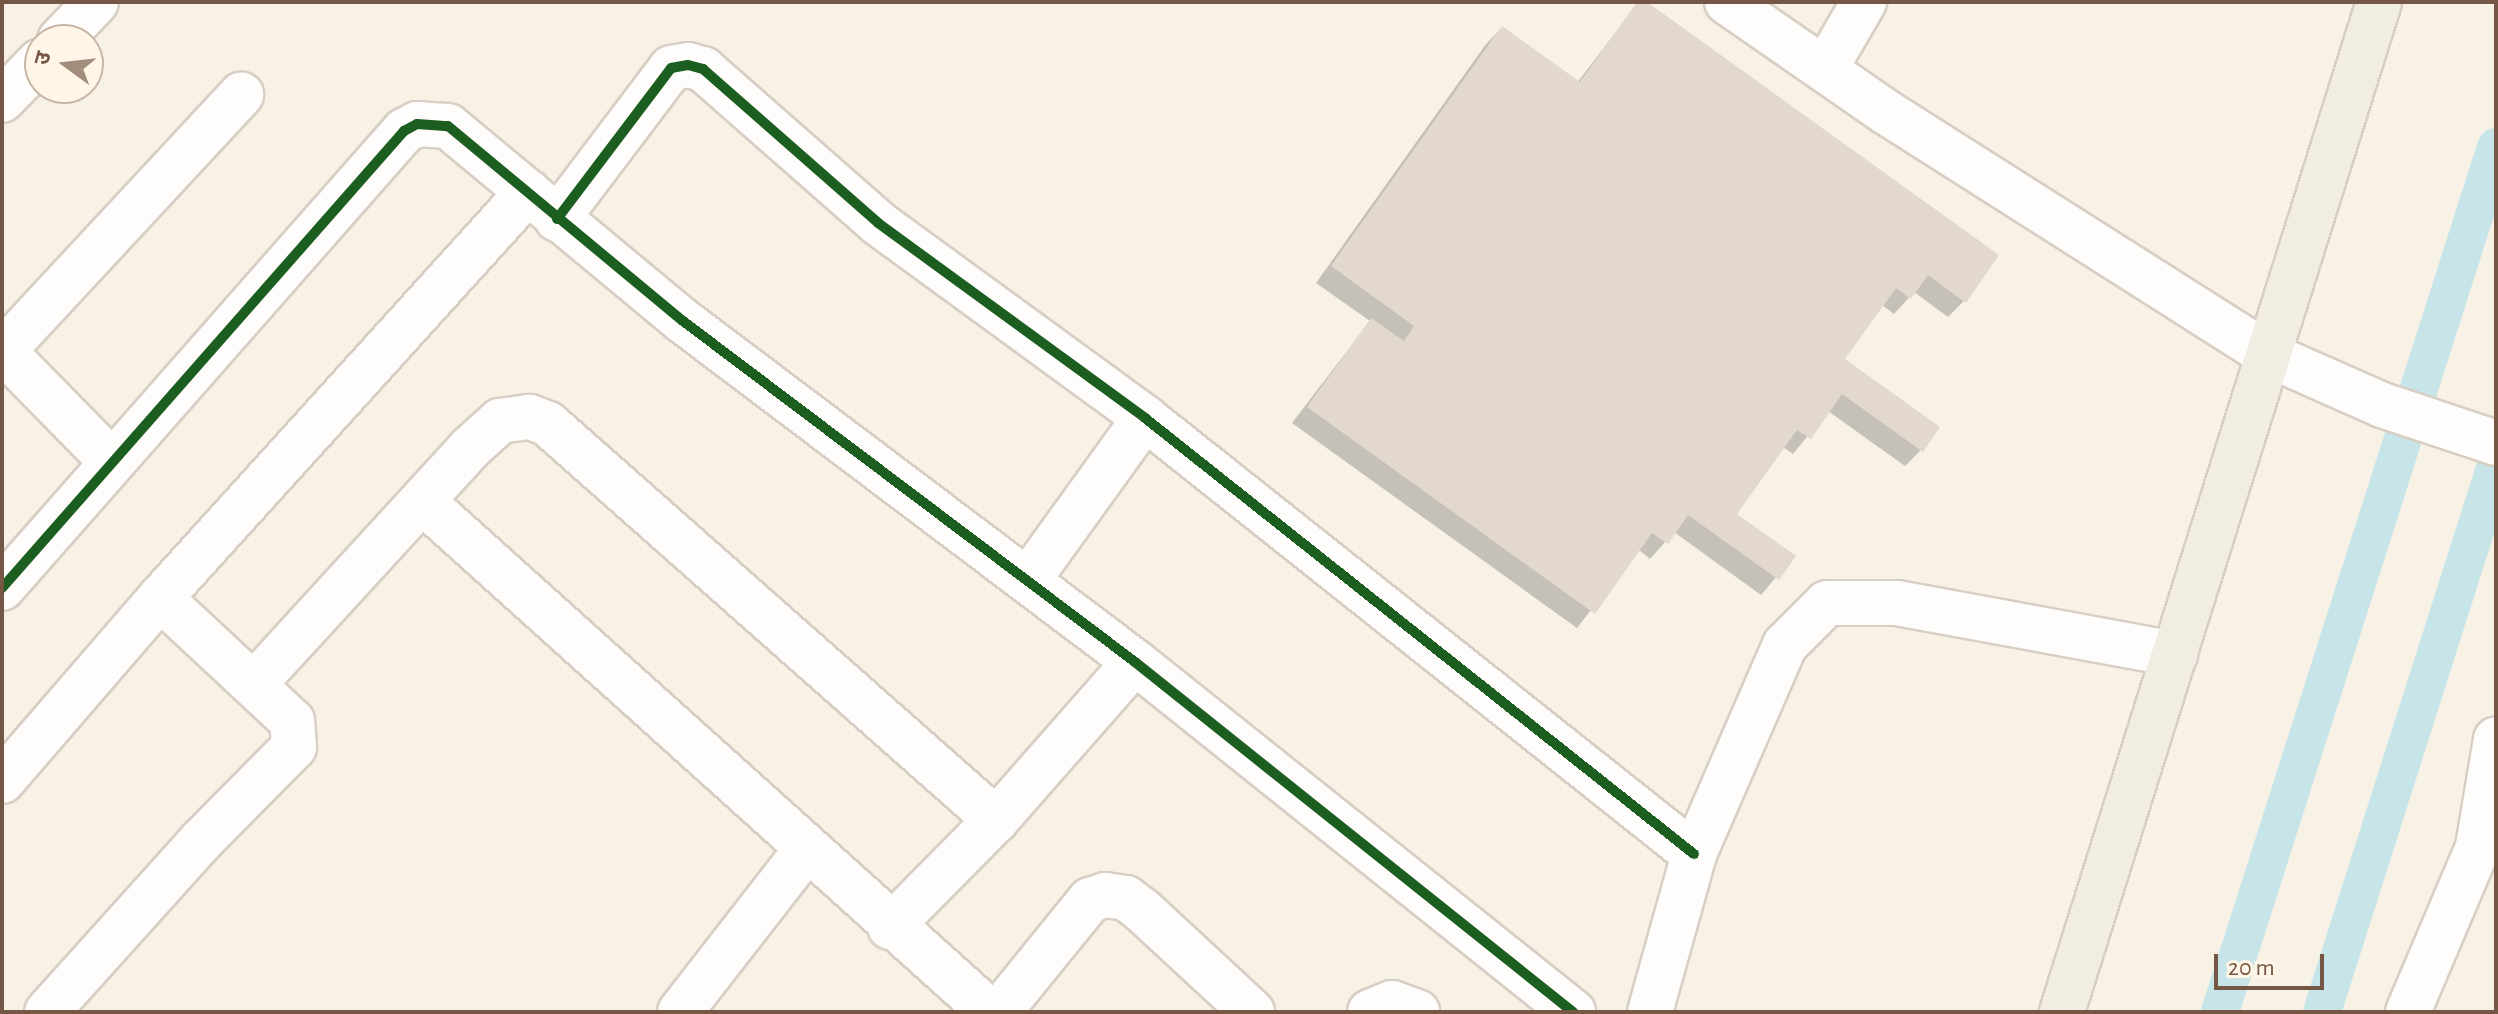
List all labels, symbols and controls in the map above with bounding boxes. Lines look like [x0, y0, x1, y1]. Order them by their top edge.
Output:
north arrow [24, 24, 104, 104]
text: उ [30, 49, 55, 67]
scale bar [2218, 938, 2328, 988]
text: 20 m [2228, 956, 2275, 980]

